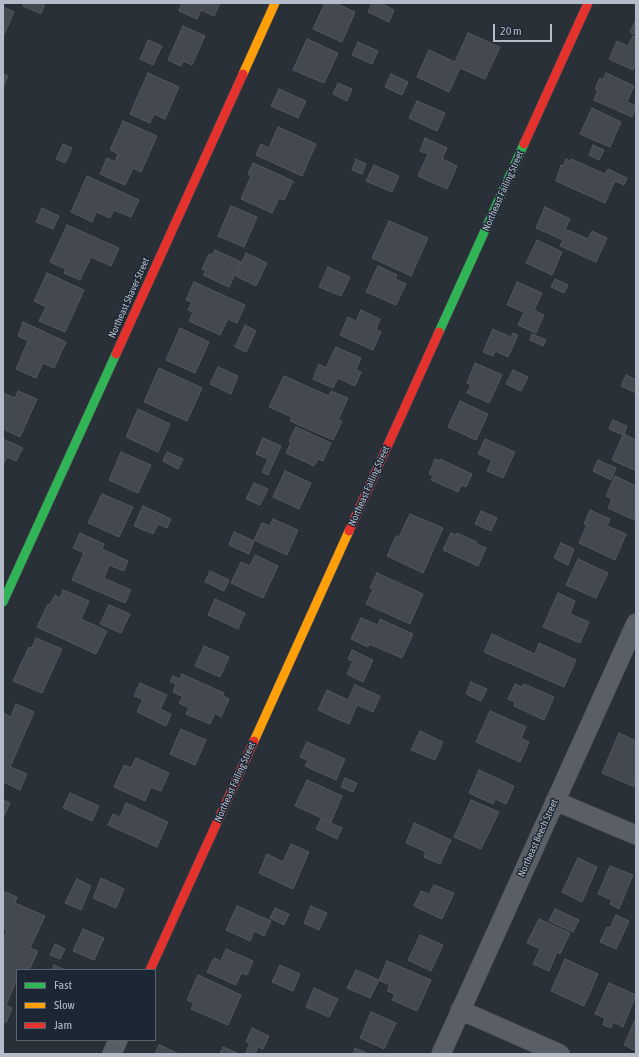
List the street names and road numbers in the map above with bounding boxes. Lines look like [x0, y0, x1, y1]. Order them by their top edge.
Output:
street label: Northeast Failing Street [480, 149, 526, 233]
street label: Northeast Shaver Street [106, 256, 152, 340]
street label: Northeast Failing Street [346, 444, 392, 528]
street label: Northeast Failing Street [212, 740, 258, 824]
street label: Northeast Beech Street [515, 797, 561, 879]

